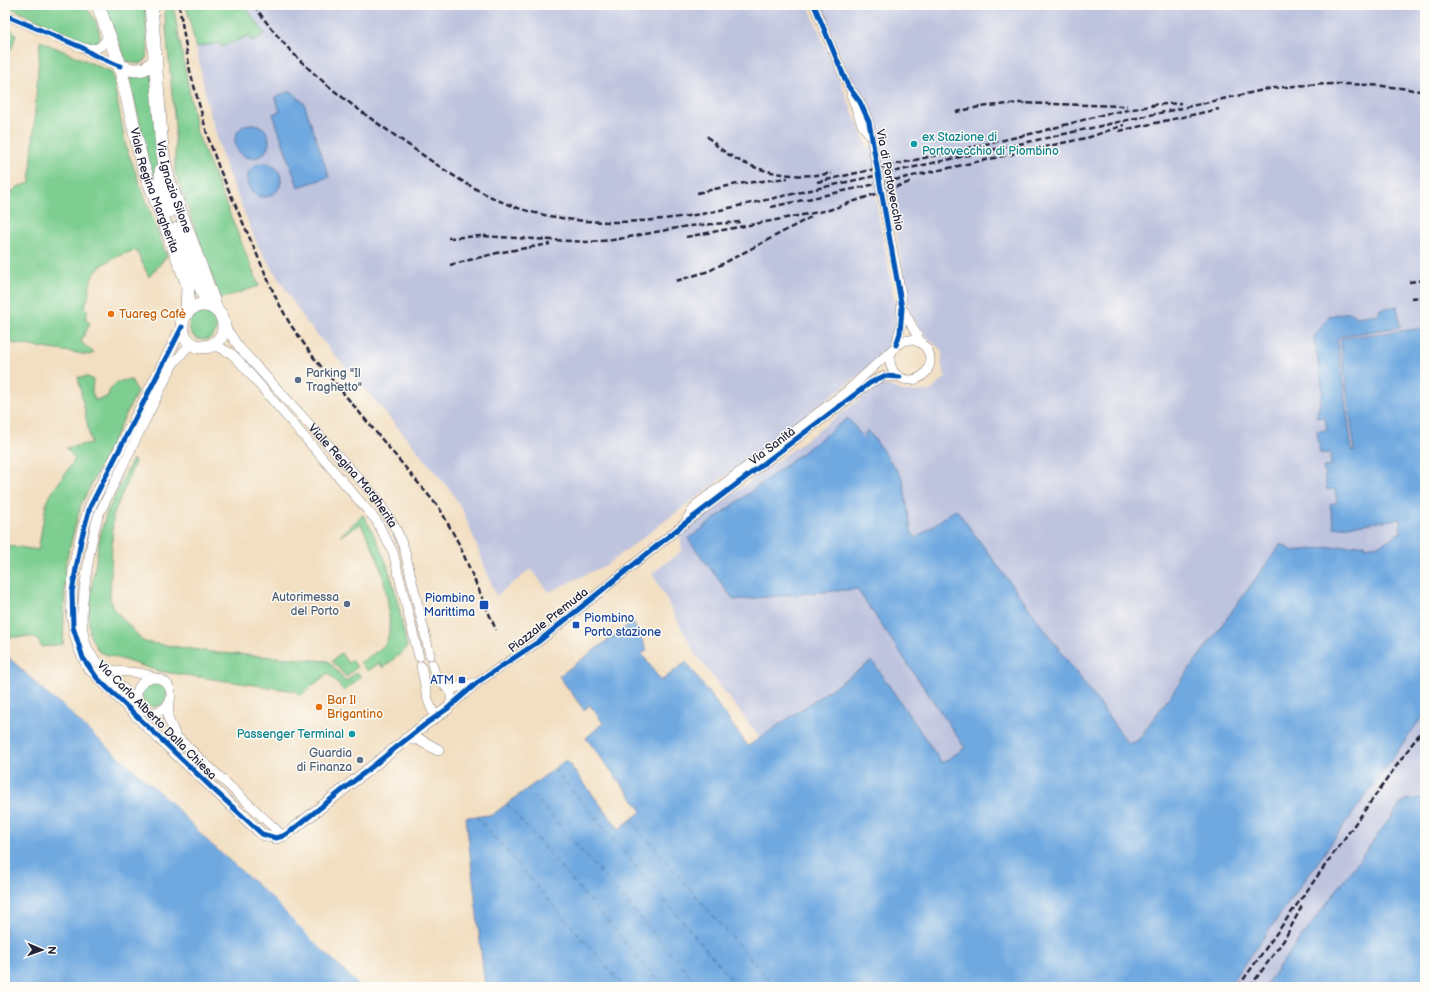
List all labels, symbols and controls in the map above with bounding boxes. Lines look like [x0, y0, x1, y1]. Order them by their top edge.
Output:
street label: Viale Regina Margherita [126, 126, 182, 255]
street label: Via di Portovecchio [872, 128, 907, 232]
place label: ex Stazione di Portovecchio di Piombino [922, 130, 1059, 159]
marker: ex Stazione di Portovecchio di Piombino [909, 139, 919, 149]
street label: Via Ignazio Silone [153, 140, 195, 235]
place label: Tuareg Cafè [119, 307, 186, 322]
marker: Tuareg Cafè [106, 309, 116, 319]
place label: Parking "Il Traghetto" [306, 366, 362, 395]
marker: Parking "Il Traghetto" [293, 375, 303, 385]
street label: Viale Regina Margherita [305, 421, 400, 531]
street label: Via Sanità [746, 424, 798, 469]
street label: Piazzale Premuda [505, 584, 591, 656]
place label: Autorimessa del Porto [272, 590, 339, 619]
place label: Piombino Marittima [424, 591, 475, 620]
marker: Autorimessa del Porto [342, 599, 352, 609]
marker: Piombino Marittima [478, 599, 490, 611]
place label: Piombino Porto stazione [584, 611, 661, 640]
marker: Piombino Porto stazione [571, 620, 581, 630]
street label: Via Carlo Alberto Dalla Chiesa [94, 657, 220, 783]
place label: ATM [430, 673, 454, 688]
marker: ATM [457, 675, 467, 685]
place label: Bar Il Brigantino [327, 693, 383, 722]
marker: Bar Il Brigantino [314, 702, 324, 712]
place label: Passenger Terminal [237, 727, 344, 742]
marker: Passenger Terminal [347, 729, 357, 739]
place label: Guardia di Finanza [296, 746, 352, 775]
marker: Guardia di Finanza [355, 755, 365, 765]
north arrow [22, 930, 62, 970]
text: N [45, 946, 58, 955]

